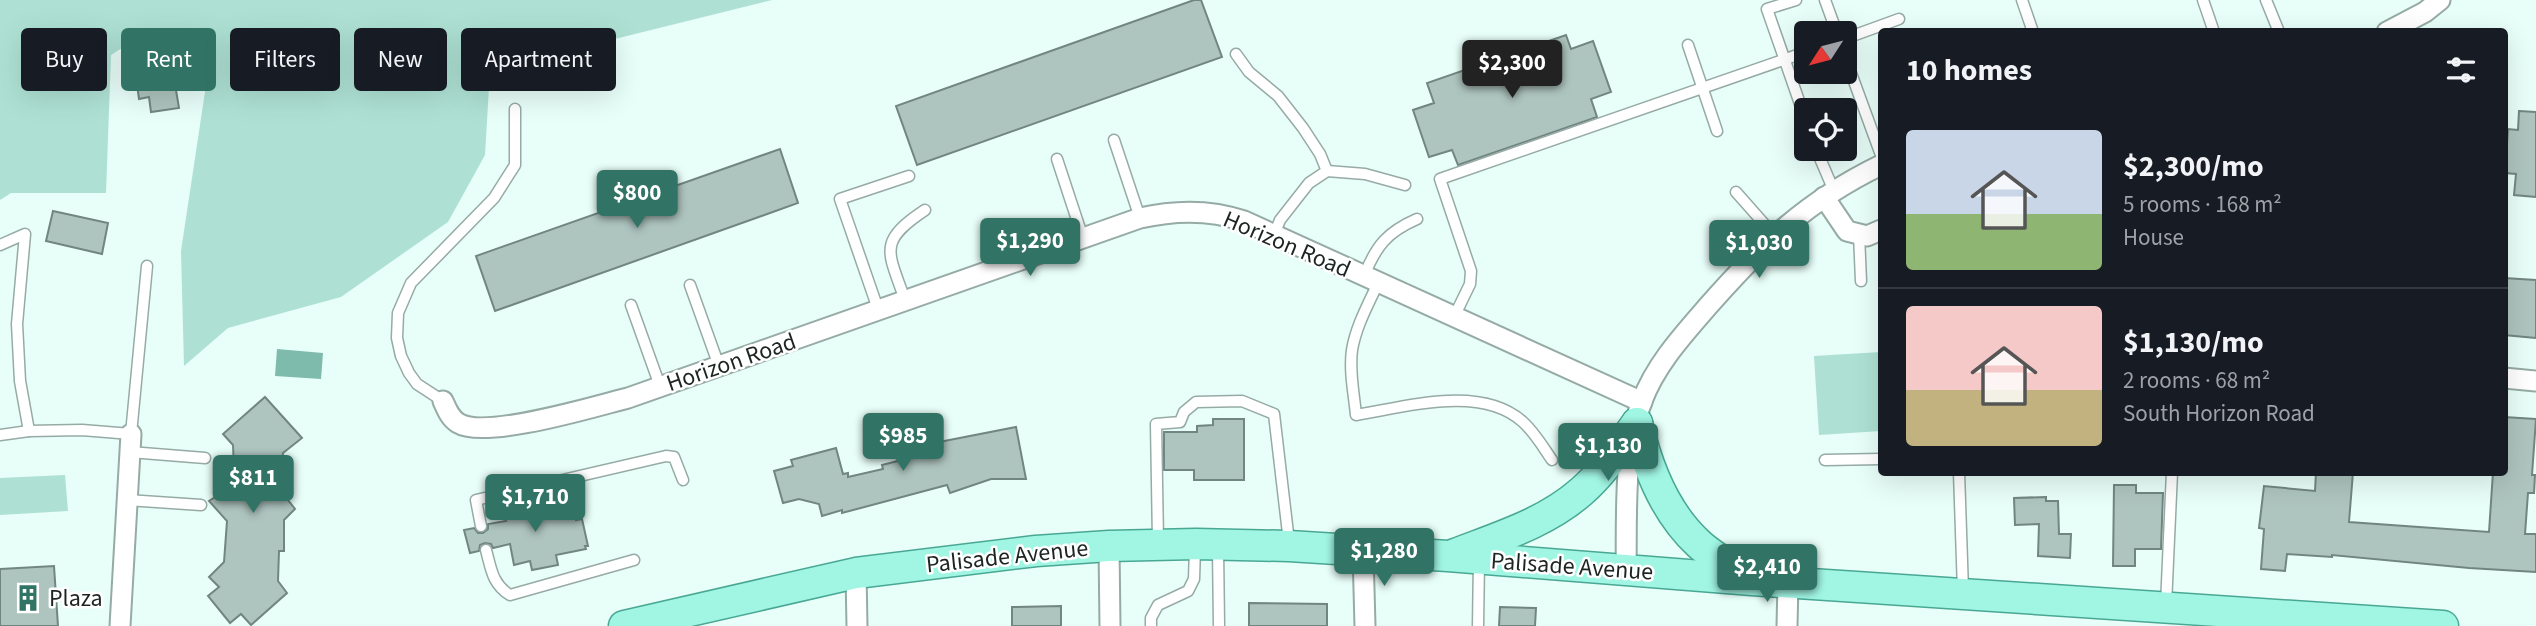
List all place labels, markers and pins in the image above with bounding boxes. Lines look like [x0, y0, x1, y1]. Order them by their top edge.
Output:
pin: $2,300 [1455, 41, 1569, 100]
pin: $800 [596, 170, 678, 230]
pin: $1,290 [973, 218, 1087, 278]
pin: $1,030 [1702, 220, 1816, 280]
pin: $985 [862, 414, 944, 473]
pin: $1,130 [1551, 424, 1665, 483]
pin: $811 [212, 456, 294, 515]
pin: $1,710 [478, 475, 592, 534]
pin: $1,280 [1327, 528, 1441, 588]
pin: $2,410 [1710, 544, 1824, 604]
place label: Plaza [49, 581, 103, 616]
building icon: Plaza [13, 583, 43, 613]

